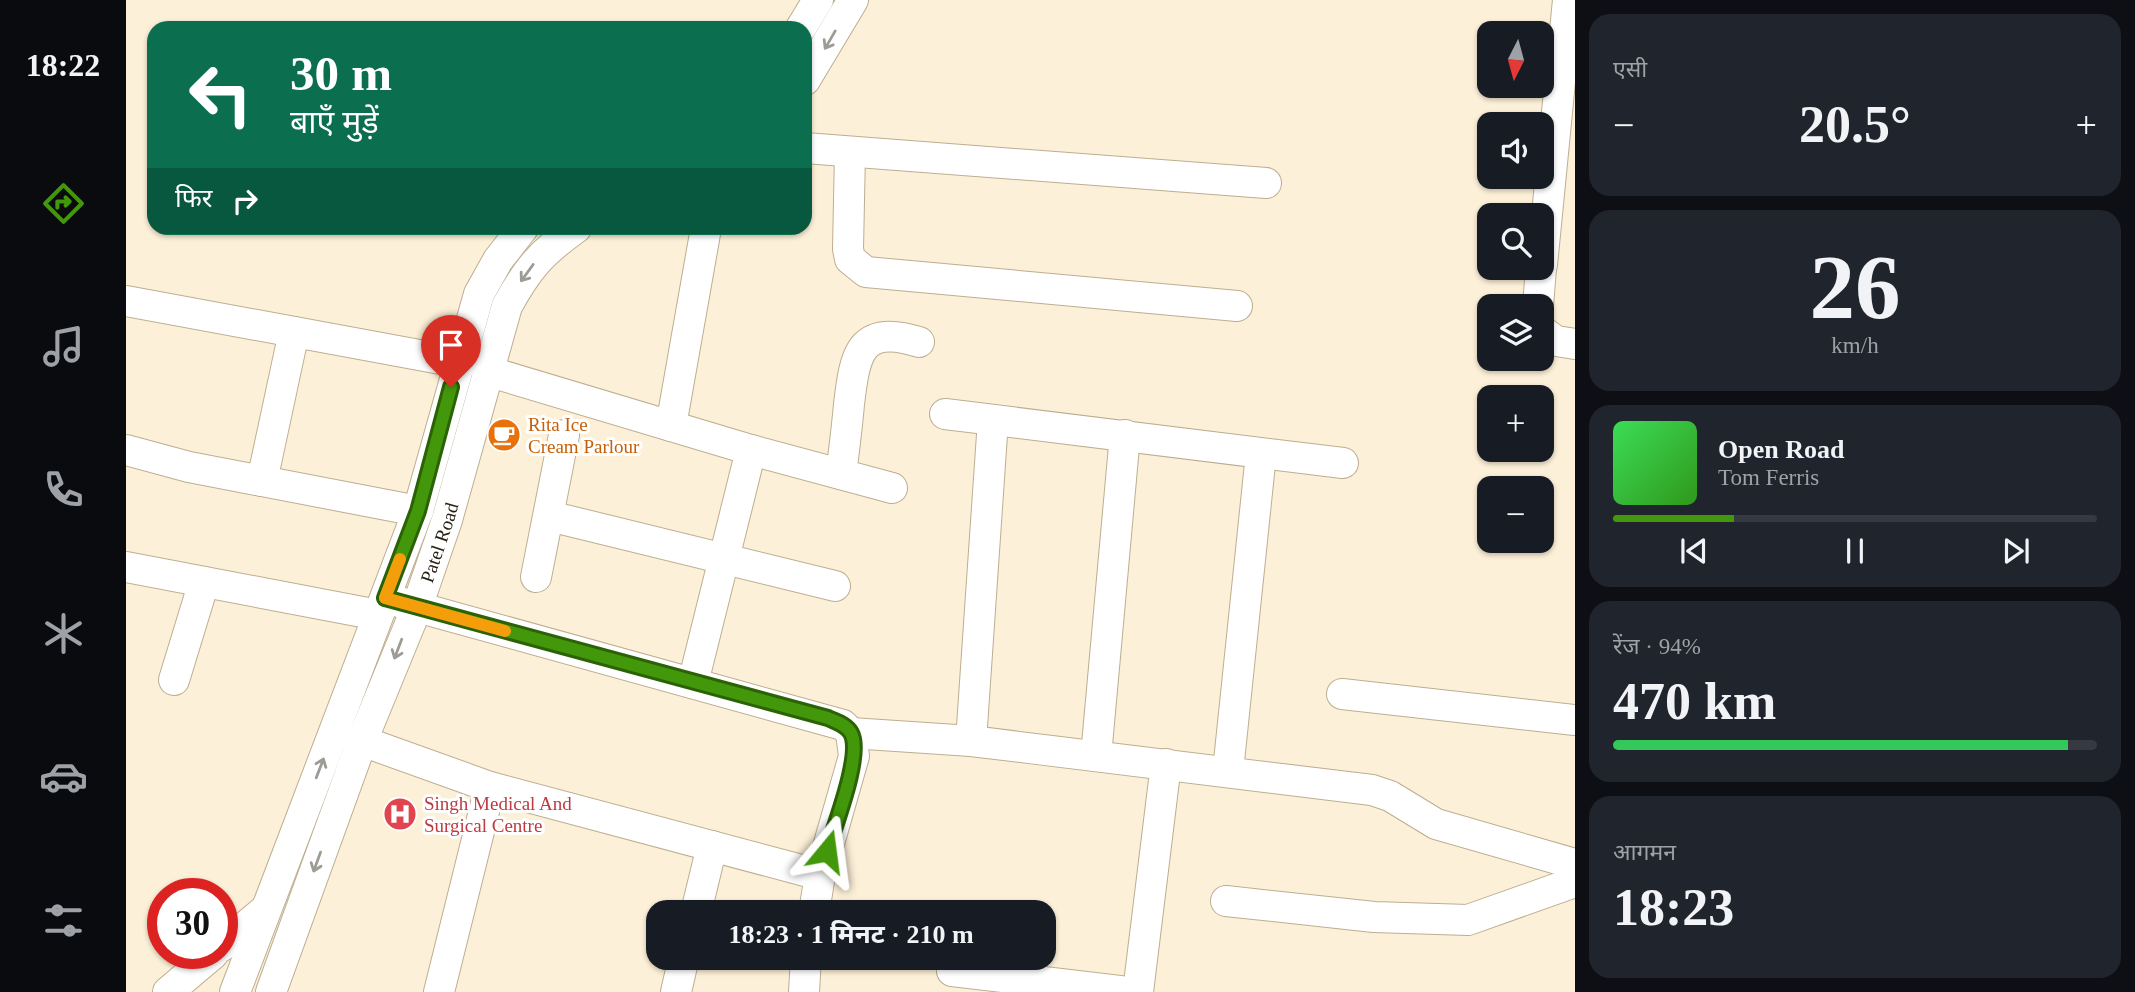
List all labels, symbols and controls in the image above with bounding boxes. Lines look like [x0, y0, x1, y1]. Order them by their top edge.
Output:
north arrow [1477, 21, 1554, 98]
map controls [1477, 21, 1554, 553]
one-way arrow [823, 30, 837, 50]
text: 30 m [290, 46, 392, 101]
text: 18:22 [26, 47, 100, 83]
icon: left [175, 49, 266, 140]
text: एसी [1613, 57, 1647, 82]
text: 20.5° [1799, 96, 1911, 153]
text: बाएँ मुड़ें [290, 104, 379, 140]
text: − [1613, 104, 1634, 146]
text: + [2076, 104, 2097, 146]
button: sound [1477, 112, 1554, 189]
icon: directions [39, 179, 88, 228]
icon: right [226, 182, 264, 220]
text: फिर [175, 184, 212, 213]
button: search [1477, 203, 1554, 280]
text: 26 [1810, 237, 1901, 338]
one-way arrow [520, 263, 534, 282]
button: layers [1477, 294, 1554, 371]
pin [421, 315, 481, 387]
icon: music [39, 322, 88, 371]
icon: arrive [432, 326, 470, 364]
text: km/h [1831, 333, 1879, 358]
button: + [1477, 385, 1554, 462]
place label: Rita Ice Cream Parlour [528, 414, 640, 457]
cafe icon: Rita Ice Cream Parlour [485, 416, 523, 454]
text: Open Road [1718, 435, 1844, 464]
icon: phone [39, 465, 88, 514]
text: Tom Ferris [1718, 465, 1819, 490]
button: − [1477, 476, 1554, 553]
street label: Patel Road [416, 500, 462, 585]
icon: previous [1675, 532, 1713, 570]
icon: pause [1836, 532, 1874, 570]
icon: next [1997, 532, 2035, 570]
icon: climate [39, 609, 88, 658]
text: रेंज · 94% [1613, 634, 1701, 659]
one-way arrow [390, 638, 403, 659]
text: 470 km [1613, 673, 1776, 730]
icon: car [39, 752, 88, 801]
one-way arrow [315, 757, 328, 779]
place label: Singh Medical And Surgical Centre [424, 793, 572, 836]
hospital icon: Singh Medical And Surgical Centre [381, 795, 419, 833]
position arrow [790, 814, 864, 888]
text: आगमन [1613, 840, 1676, 865]
one-way arrow [310, 850, 323, 872]
speed limit sign: 30 [147, 878, 238, 969]
text: 18:23 [1613, 879, 1734, 936]
icon: filters [39, 896, 88, 945]
text: 18:23 · 1 मिनट · 210 m [728, 920, 974, 949]

